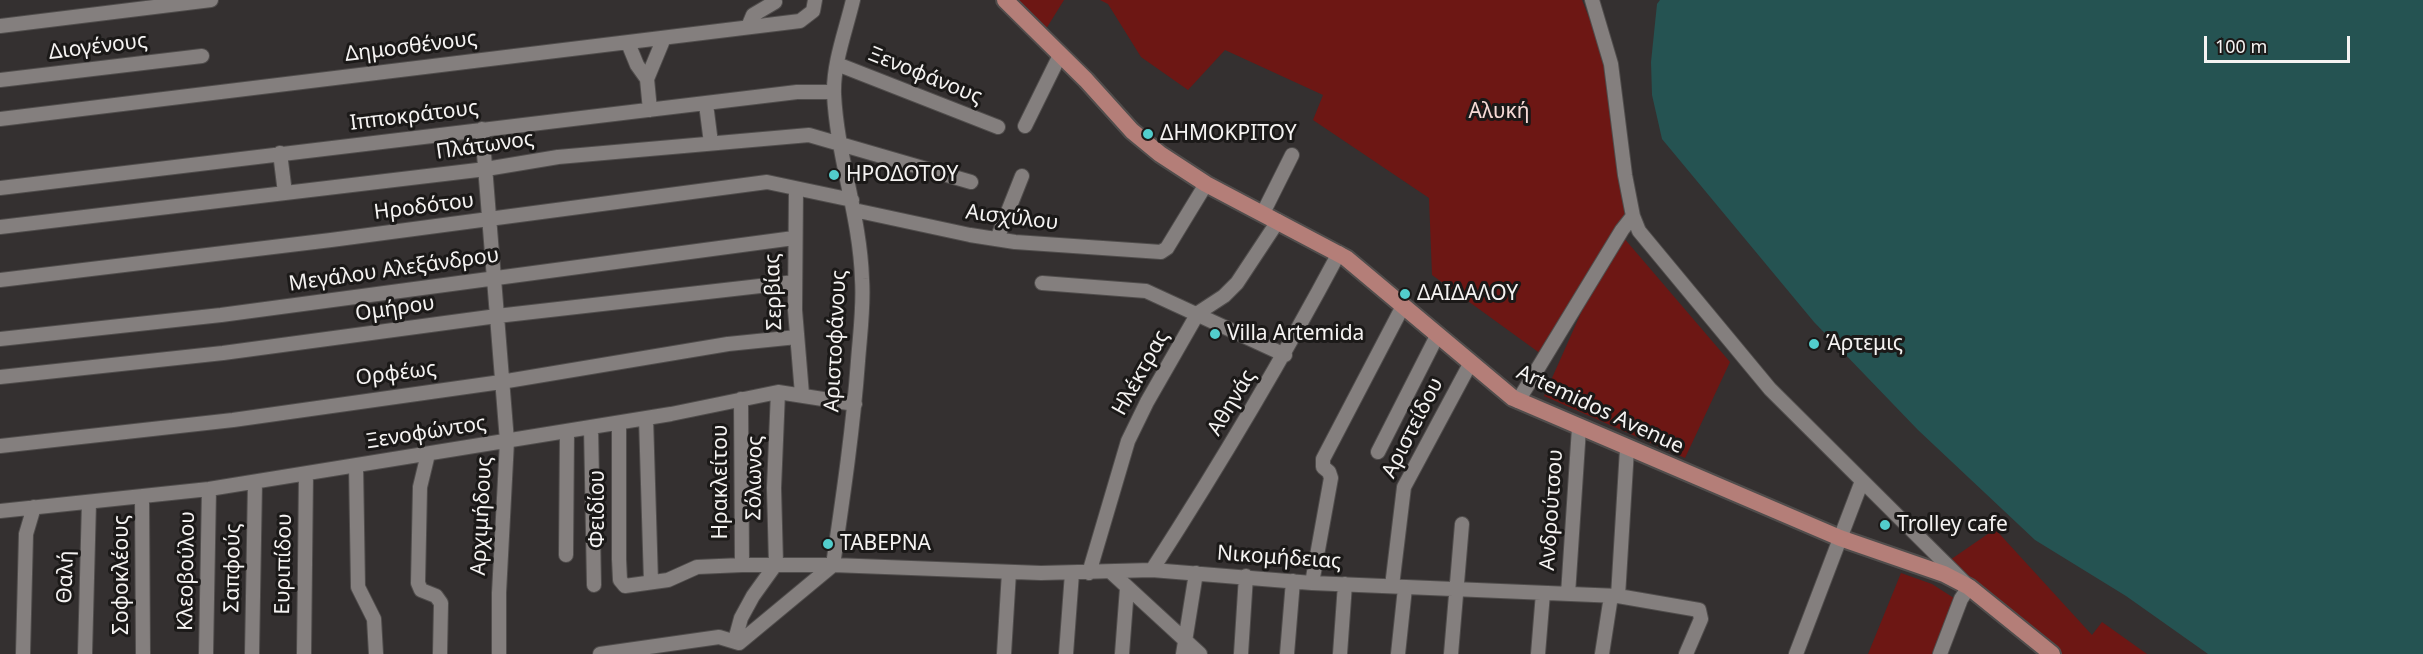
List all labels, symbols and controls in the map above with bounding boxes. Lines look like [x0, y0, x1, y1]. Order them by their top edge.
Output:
scale bar [2207, 24, 2352, 62]
street label: Δημοσθένους [343, 26, 479, 68]
street label: Διογένους [47, 28, 149, 66]
text: 100 m [2215, 34, 2267, 58]
street label: Ξενοφάνους [864, 42, 986, 110]
street label: Ιπποκράτους [348, 96, 480, 136]
park label: Αλυκή [1469, 99, 1529, 125]
place label: ΔΗΜΟΚΡΙΤΟΥ [1160, 121, 1297, 147]
street label: Πλάτωνος [434, 127, 536, 165]
marker: ΔΗΜΟΚΡΙΤΟΥ [1141, 127, 1155, 141]
place label: ΗΡΟΔΟΤΟΥ [846, 162, 958, 188]
marker: ΗΡΟΔΟΤΟΥ [827, 168, 841, 182]
street label: Ηροδότου [372, 188, 476, 226]
street label: Αισχύλου [964, 200, 1060, 236]
street label: Μεγάλου Αλεξάνδρου [287, 243, 501, 297]
street label: Σερβίας [760, 253, 788, 331]
street label: Αριστοφάνους [820, 269, 852, 413]
place label: ΔΑΙΔΑΛΟΥ [1417, 281, 1518, 307]
marker: ΔΑΙΔΑΛΟΥ [1398, 287, 1412, 301]
street label: Ομήρου [354, 291, 436, 327]
place label: Villa Artemida [1227, 321, 1364, 347]
street label: Ηλέκτρας [1107, 326, 1175, 420]
marker: Villa Artemida [1208, 327, 1222, 341]
place label: Άρτεμις [1826, 331, 1903, 357]
marker: Άρτεμις [1807, 337, 1821, 351]
street label: Ορφέως [354, 357, 438, 391]
street label: Artemidos Avenue [1512, 360, 1688, 460]
street label: Αθηνάς [1203, 366, 1261, 440]
street label: Αριστείδου [1377, 374, 1449, 482]
street label: Ξενοφώντος [364, 411, 488, 455]
street label: Ηρακλείτου [708, 425, 734, 539]
street label: Σόλωνος [742, 435, 768, 521]
street label: Ανδρούτσου [1535, 448, 1569, 572]
street label: Αρχιμήδους [466, 456, 498, 576]
street label: Φειδίου [585, 470, 611, 548]
street label: Κλεοβούλου [173, 511, 201, 631]
place label: Trolley cafe [1897, 512, 2008, 538]
street label: Ευριπίδου [271, 513, 297, 615]
street label: Σοφοκλέους [109, 515, 135, 635]
marker: Trolley cafe [1878, 518, 1892, 532]
street label: Σαπφούς [220, 523, 246, 613]
place label: ΤΑΒΕΡΝΑ [840, 531, 931, 557]
marker: ΤΑΒΕΡΝΑ [821, 537, 835, 551]
street label: Νικομήδειας [1216, 541, 1342, 575]
street label: Θαλή [52, 550, 80, 604]

